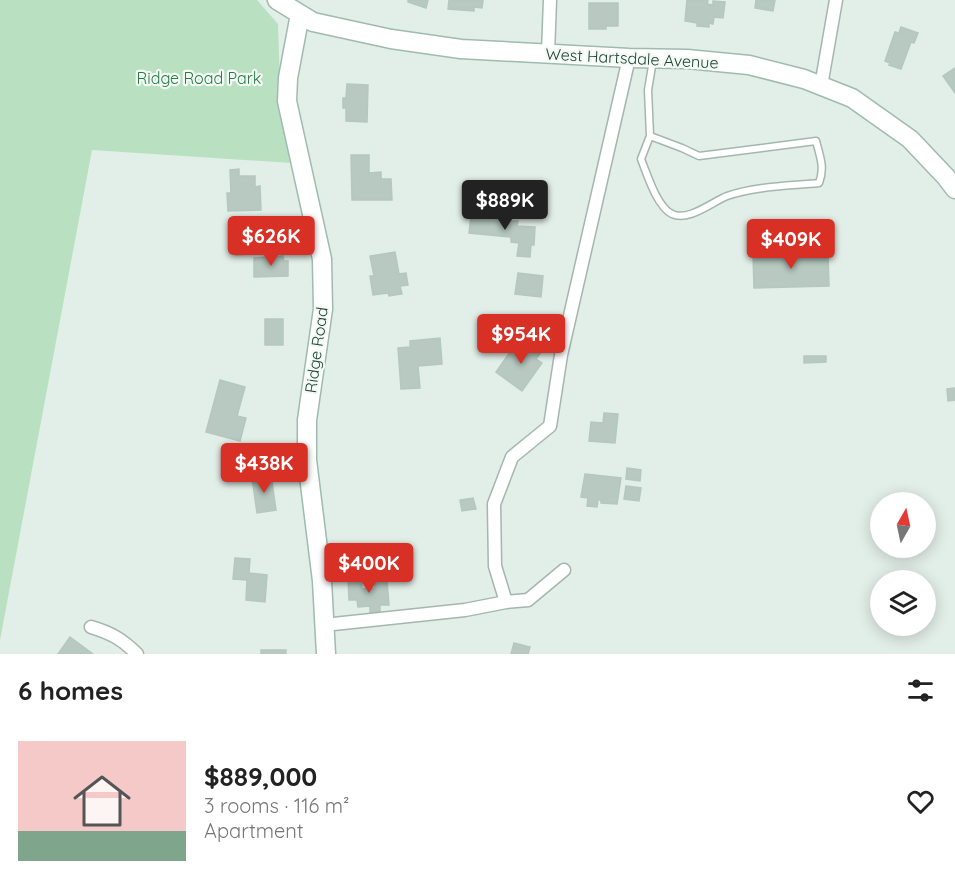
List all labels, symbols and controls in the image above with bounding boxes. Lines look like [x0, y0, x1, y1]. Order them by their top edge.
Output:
street label: West Hartsdale Avenue [545, 43, 719, 73]
park label: Ridge Road Park [137, 68, 261, 88]
pin: $889K [463, 180, 547, 231]
text: $889K [476, 187, 534, 212]
pin: $626K [229, 216, 313, 267]
pin: $409K [749, 219, 833, 270]
text: $626K [242, 223, 300, 248]
text: $409K [761, 226, 821, 251]
street label: Ridge Road [300, 306, 332, 394]
pin: $954K [479, 314, 563, 365]
text: $954K [491, 321, 551, 346]
pin: $438K [222, 443, 306, 494]
text: $438K [235, 450, 293, 475]
north arrow [870, 492, 936, 558]
map controls [870, 492, 936, 636]
pin: $400K [327, 543, 411, 594]
text: $400K [338, 550, 400, 575]
button: layers [870, 570, 936, 636]
text: 6 homes [18, 674, 123, 707]
icon: filters [904, 674, 937, 707]
text: $889,000 [204, 760, 317, 793]
icon: home [66, 765, 138, 837]
icon: heart [904, 785, 937, 818]
text: 3 rooms · 116 m² [204, 793, 349, 818]
text: Apartment [204, 818, 304, 843]

